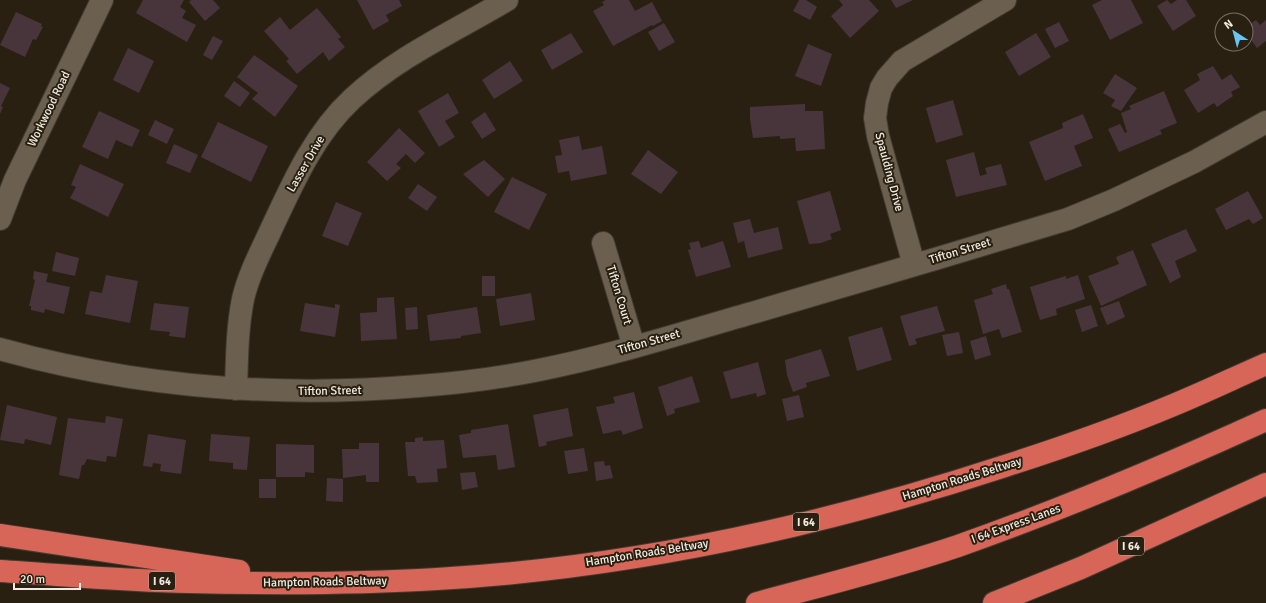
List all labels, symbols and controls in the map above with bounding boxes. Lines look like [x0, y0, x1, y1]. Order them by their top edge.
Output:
north arrow [1214, 12, 1254, 52]
text: N [1221, 17, 1235, 32]
street label: Workwood Road [24, 69, 74, 149]
street label: Spaulding Drive [871, 131, 907, 213]
street label: Lasser Drive [284, 133, 328, 195]
street label: Tifton Street [927, 235, 993, 267]
street label: Tifton Court [603, 264, 635, 326]
street label: Tifton Street [616, 326, 682, 358]
street label: Tifton Street [298, 383, 362, 399]
street label: Hampton Roads Beltway [900, 454, 1024, 504]
street label: I 64 Express Lanes [969, 501, 1063, 547]
road number: I 64 [793, 513, 819, 531]
street label: Hampton Roads Beltway [585, 536, 710, 570]
road number: I 64 [1118, 537, 1144, 555]
scale bar [14, 565, 80, 591]
text: 20 m [20, 572, 45, 587]
road number: I 64 [149, 572, 175, 590]
street label: Hampton Roads Beltway [263, 573, 388, 591]

